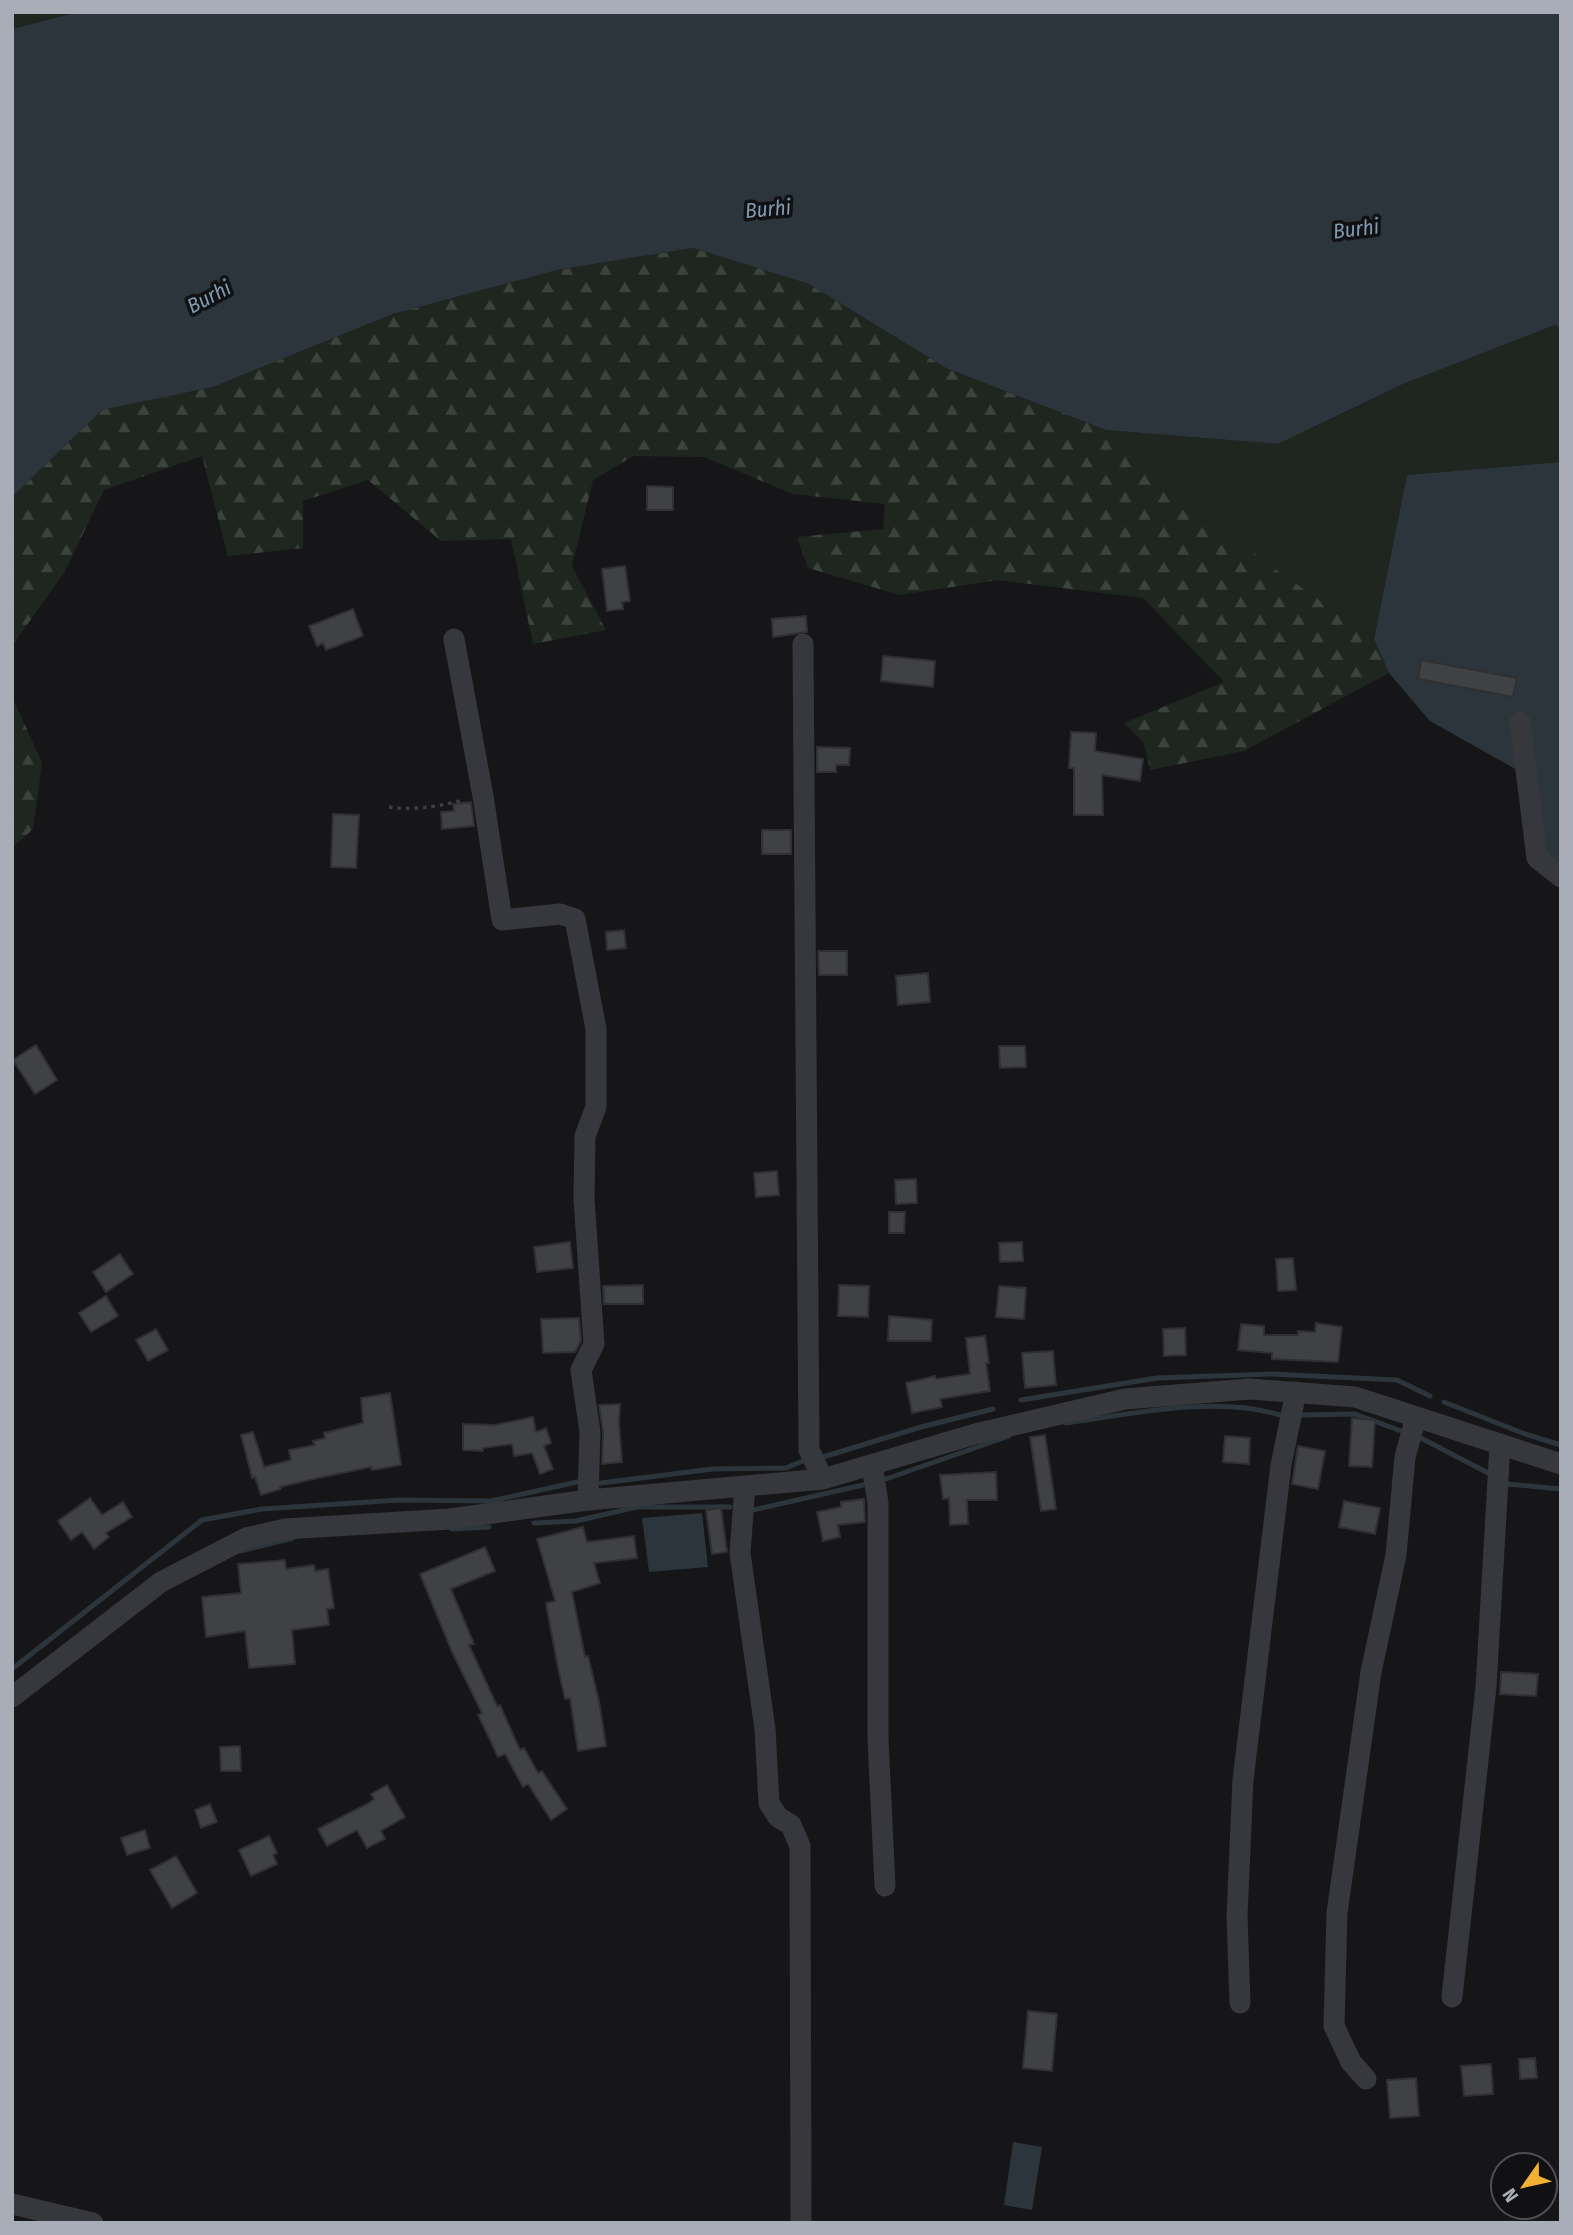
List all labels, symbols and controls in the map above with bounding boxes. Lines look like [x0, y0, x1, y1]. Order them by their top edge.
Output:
water label: Burhi [744, 194, 793, 224]
water label: Burhi [1332, 213, 1381, 245]
water label: Burhi [183, 274, 236, 319]
north arrow [1489, 2151, 1559, 2221]
text: N [1498, 2184, 1523, 2206]

